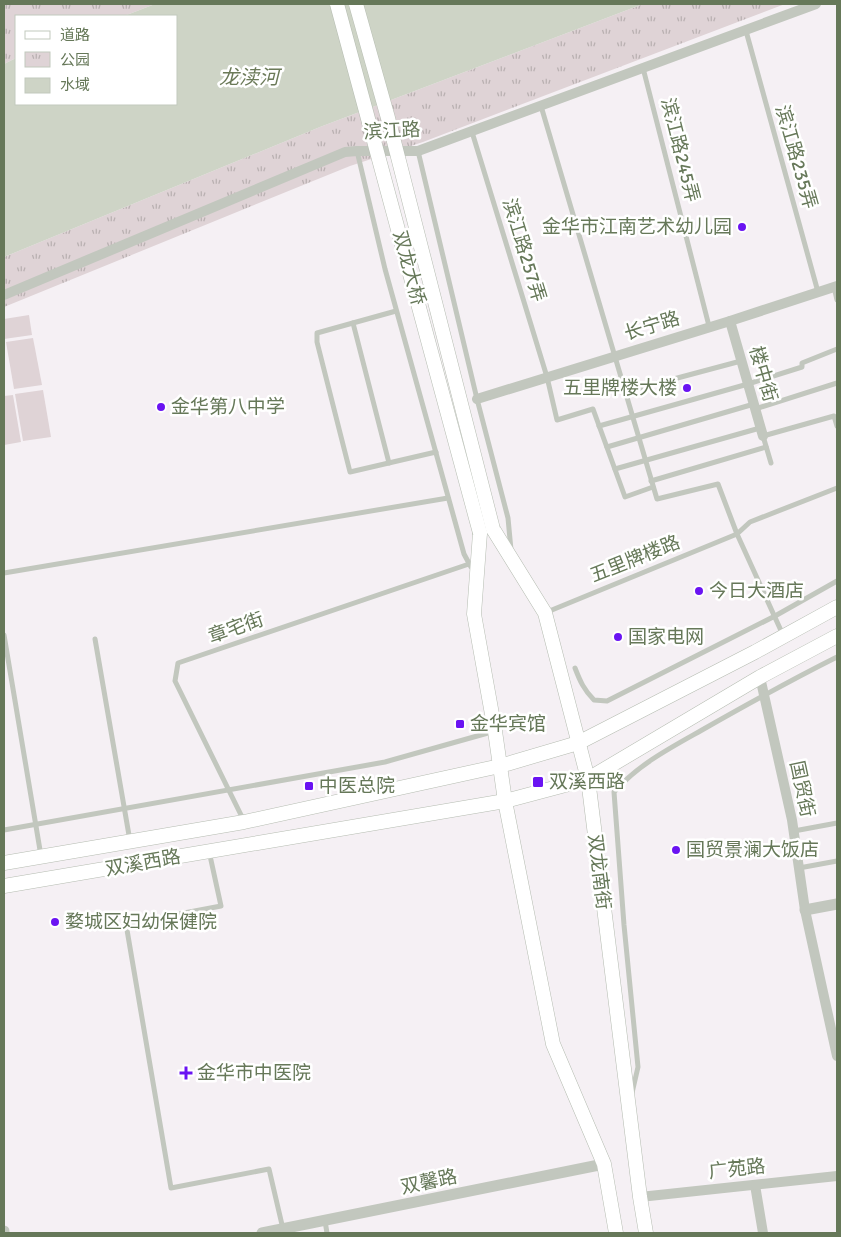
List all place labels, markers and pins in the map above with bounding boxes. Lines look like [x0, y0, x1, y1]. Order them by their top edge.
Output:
place label: 金华市江南艺术幼儿园 [542, 215, 732, 239]
marker: 金华市江南艺术幼儿园 [736, 221, 748, 233]
place label: 五里牌楼大楼 [563, 376, 677, 400]
marker: 五里牌楼大楼 [681, 382, 693, 394]
place label: 金华第八中学 [171, 395, 285, 419]
marker: 金华第八中学 [155, 401, 167, 413]
place label: 今日大酒店 [709, 579, 804, 603]
marker: 今日大酒店 [693, 585, 705, 597]
place label: 国家电网 [628, 625, 704, 649]
marker: 国家电网 [612, 631, 624, 643]
place label: 金华宾馆 [470, 712, 546, 736]
marker: 金华宾馆 [454, 718, 466, 730]
place label: 双溪西路 [549, 770, 625, 794]
place label: 中医总院 [319, 774, 395, 798]
marker: 双溪西路 [531, 775, 545, 789]
marker: 中医总院 [303, 780, 315, 792]
place label: 国贸景澜大饭店 [686, 838, 819, 862]
marker: 国贸景澜大饭店 [670, 844, 682, 856]
place label: 婺城区妇幼保健院 [65, 910, 217, 934]
marker: 婺城区妇幼保健院 [49, 916, 61, 928]
place label: 金华市中医院 [197, 1061, 311, 1085]
marker: 金华市中医院 [179, 1066, 193, 1080]

